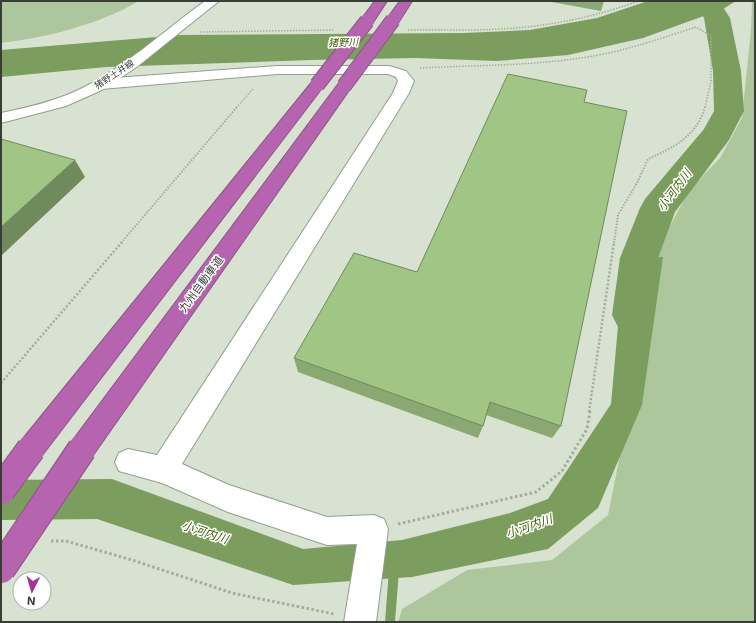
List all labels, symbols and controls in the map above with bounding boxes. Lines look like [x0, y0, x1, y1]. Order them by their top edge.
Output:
water label: 猪野川 [328, 35, 359, 49]
street label: 猪野土井線 [92, 57, 137, 91]
water label: 小河内川 [654, 165, 696, 214]
street label: 九州自動車道 [176, 253, 226, 315]
water label: 小河内川 [504, 510, 556, 541]
water label: 小河内川 [180, 517, 232, 547]
north arrow [12, 571, 52, 611]
text: N [26, 594, 36, 608]

